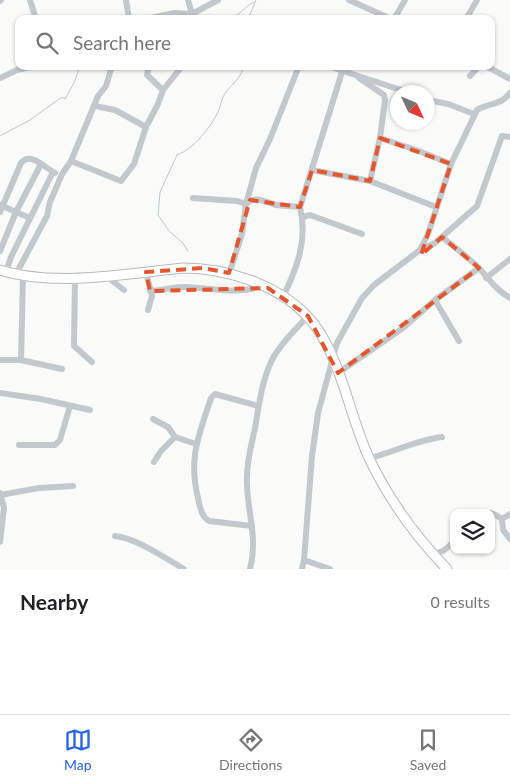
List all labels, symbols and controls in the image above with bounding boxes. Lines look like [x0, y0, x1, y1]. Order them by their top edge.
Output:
search box [15, 15, 495, 70]
icon: search [33, 29, 61, 57]
text: Search here [73, 31, 171, 54]
north arrow [390, 85, 435, 130]
map controls [450, 509, 495, 554]
button: layers [450, 509, 495, 554]
text: Nearby [20, 589, 88, 614]
text: 0 results [430, 592, 490, 611]
tab: Map [64, 726, 92, 773]
tab: Directions [219, 726, 282, 773]
tab: Saved [410, 726, 446, 773]

